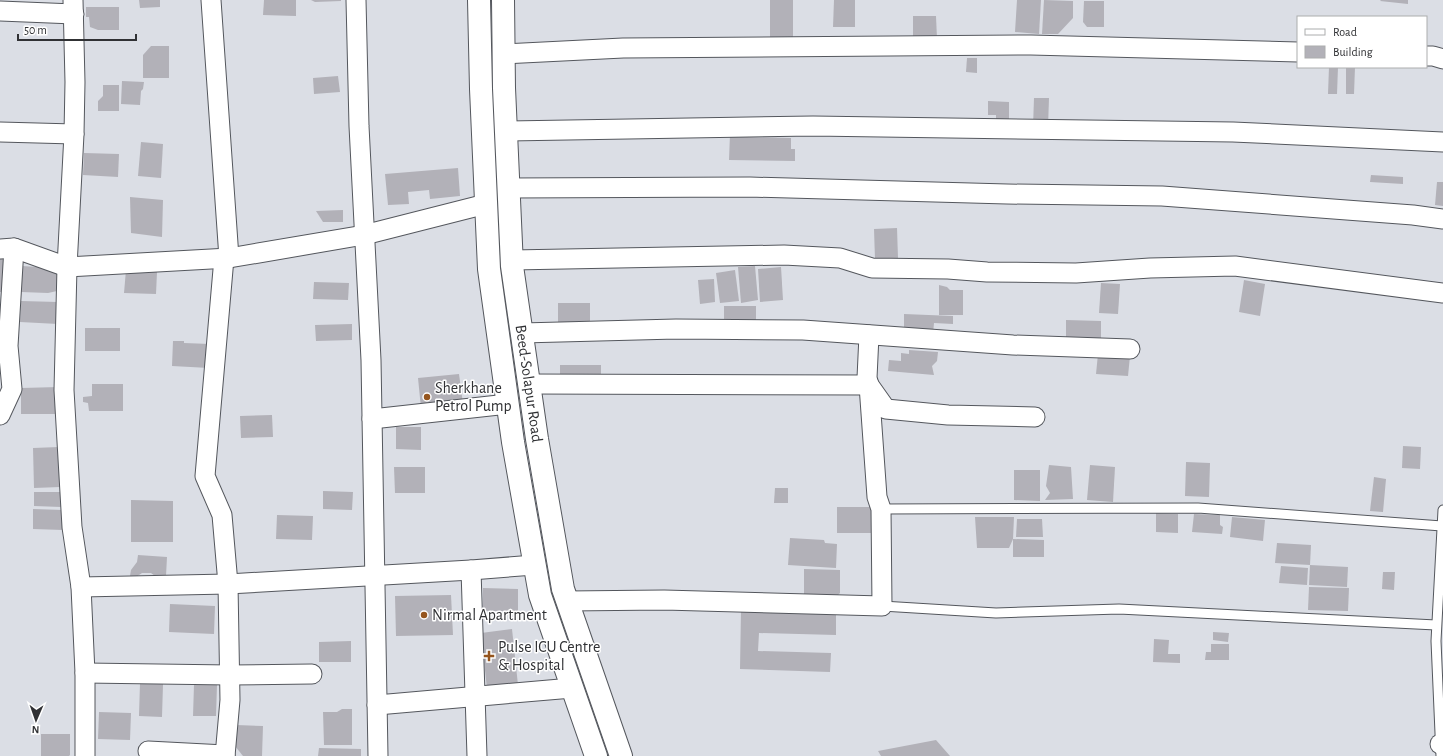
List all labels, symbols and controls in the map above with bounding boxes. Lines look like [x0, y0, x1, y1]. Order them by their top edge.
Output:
scale bar [18, 16, 136, 42]
legend [1297, 16, 1427, 68]
text: 50 m [24, 24, 47, 36]
text: Road [1333, 26, 1357, 38]
text: Building [1333, 46, 1373, 58]
street label: Beed-Solapur Road [513, 324, 545, 443]
place label: Sherkhane Petrol Pump [435, 380, 512, 414]
marker: Sherkhane Petrol Pump [422, 392, 432, 402]
place label: Nirmal Apartment [432, 607, 547, 623]
marker: Nirmal Apartment [419, 610, 429, 620]
place label: Pulse ICU Centre & Hospital [498, 639, 600, 673]
marker: Pulse ICU Centre & Hospital [483, 650, 495, 662]
north arrow [16, 700, 56, 740]
text: N [32, 724, 40, 735]

